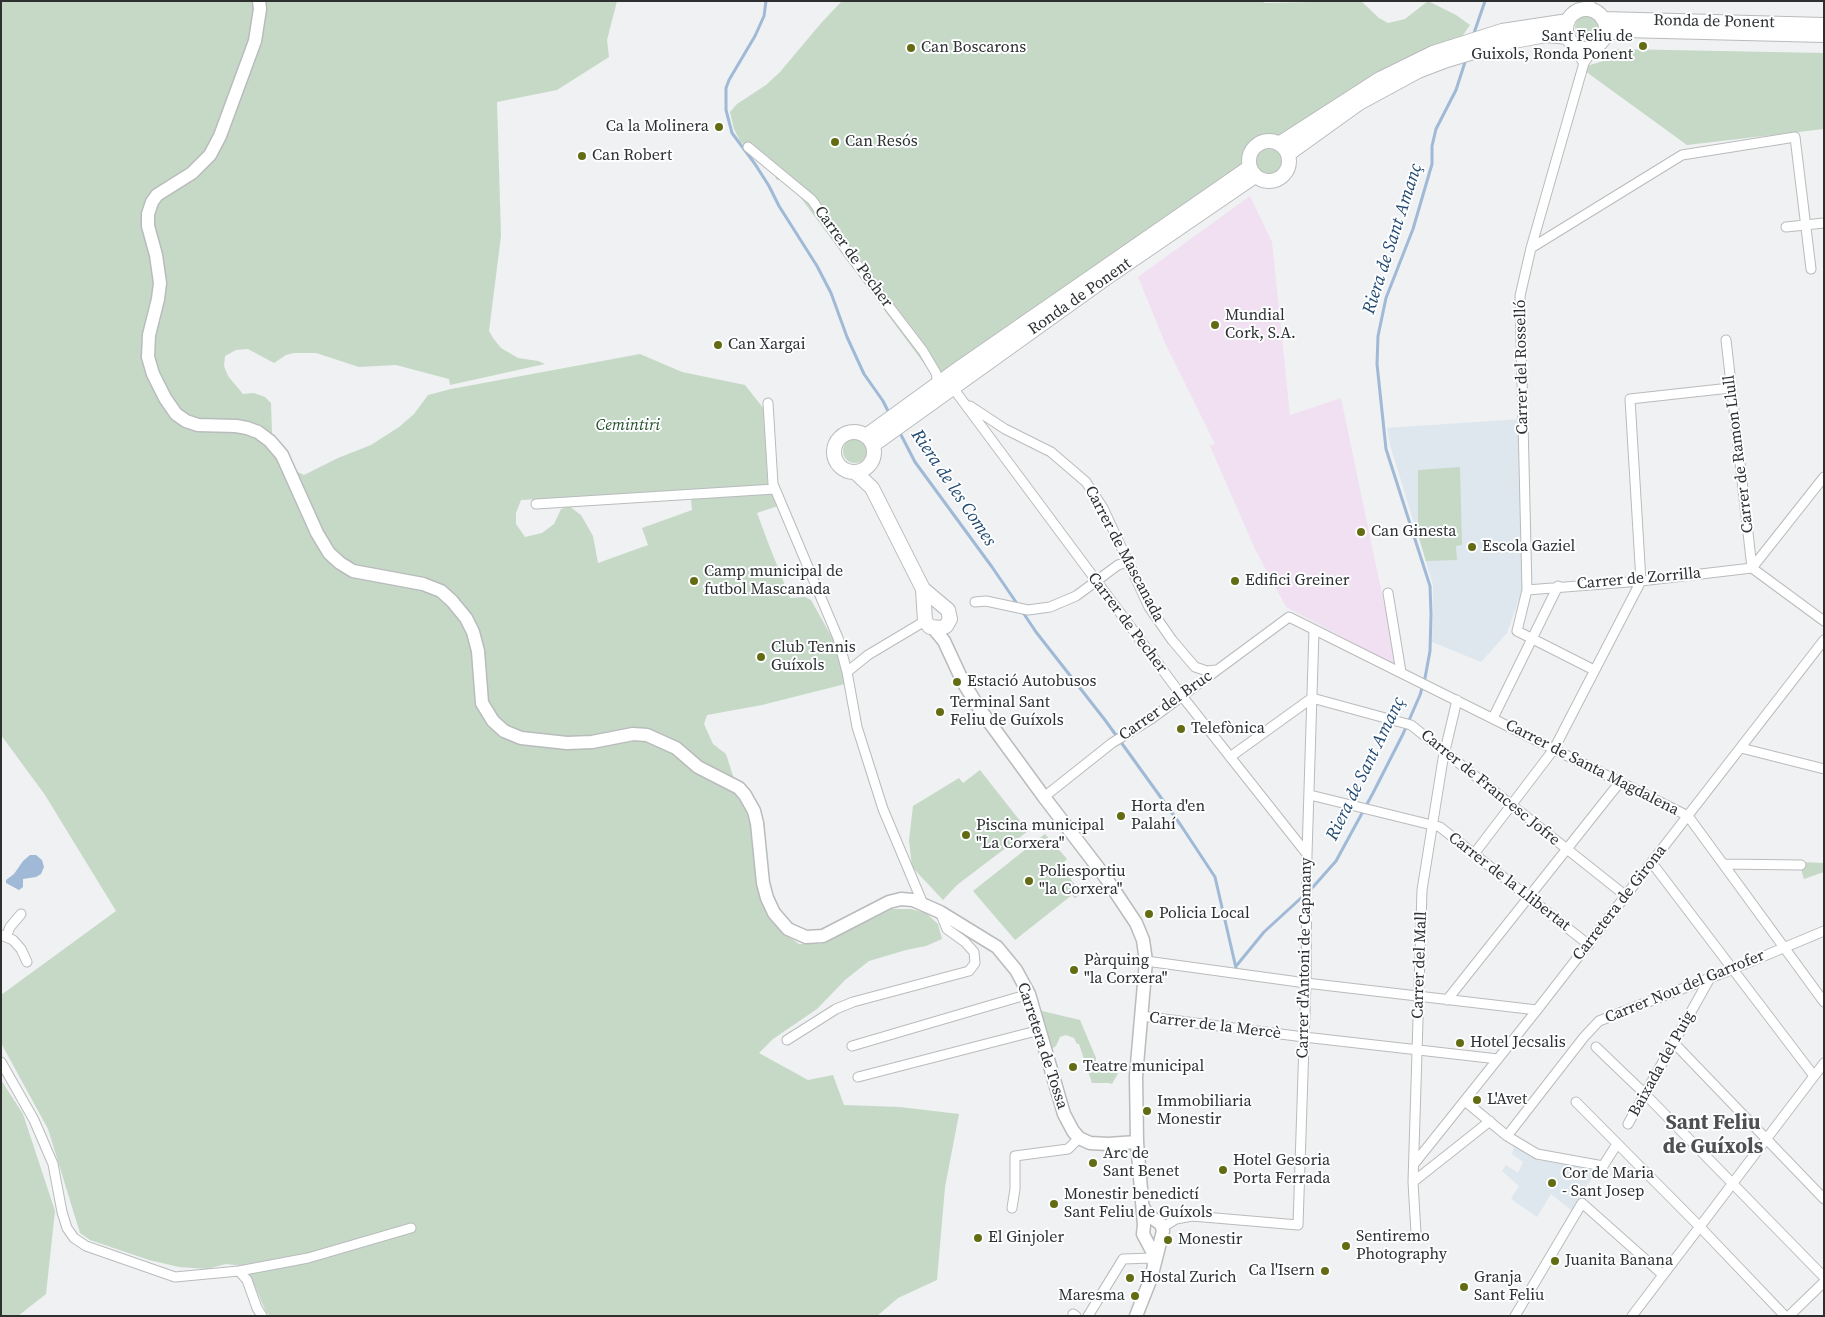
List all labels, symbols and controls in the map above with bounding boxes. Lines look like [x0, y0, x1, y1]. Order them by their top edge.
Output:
street label: Ronda de Ponent [1653, 11, 1775, 33]
place label: Sant Feliu de Guixols, Ronda Ponent [1471, 27, 1633, 65]
place label: Can Boscarons [921, 38, 1026, 58]
marker: Sant Feliu de Guixols, Ronda Ponent [1637, 40, 1649, 52]
marker: Can Boscarons [905, 42, 917, 54]
place label: Ca la Molinera [606, 117, 709, 137]
marker: Ca la Molinera [713, 121, 725, 133]
place label: Can Resós [845, 132, 918, 152]
marker: Can Resós [829, 136, 841, 148]
place label: Can Robert [592, 146, 672, 166]
marker: Can Robert [576, 150, 588, 162]
water label: Riera de Sant Amanç [1358, 161, 1428, 317]
street label: Carrer de Pecher [810, 203, 896, 311]
street label: Ronda de Ponent [1025, 254, 1135, 340]
street label: Carrer del Rosselló [1511, 299, 1533, 435]
place label: Mundial Cork, S.A. [1225, 306, 1296, 344]
marker: Mundial Cork, S.A. [1209, 319, 1221, 331]
place label: Can Xargai [728, 335, 806, 355]
marker: Can Xargai [712, 339, 724, 351]
street label: Carrer de Ramon Llull [1720, 374, 1758, 534]
park label: Cemintiri [596, 416, 660, 436]
water label: Riera de les Comes [906, 426, 1000, 550]
street label: Carrer de Mascanada [1080, 483, 1168, 625]
place label: Can Ginesta [1371, 522, 1456, 542]
marker: Can Ginesta [1355, 526, 1367, 538]
place label: Escola Gaziel [1482, 537, 1575, 557]
marker: Escola Gaziel [1466, 541, 1478, 553]
place label: Camp municipal de futbol Mascanada [704, 562, 843, 600]
street label: Carrer de Zorrilla [1576, 564, 1702, 594]
street label: Carrer de Pecher [1083, 569, 1171, 677]
place label: Edifici Greiner [1245, 571, 1350, 591]
marker: Camp municipal de futbol Mascanada [688, 575, 700, 587]
marker: Edifici Greiner [1229, 575, 1241, 587]
place label: Club Tennis Guíxols [771, 638, 856, 676]
marker: Club Tennis Guíxols [755, 651, 767, 663]
street label: Carrer del Bruc [1116, 667, 1216, 745]
place label: Estació Autobusos [967, 672, 1097, 692]
marker: Estació Autobusos [951, 676, 963, 688]
place label: Terminal Sant Feliu de Guíxols [950, 693, 1064, 731]
water label: Riera de Sant Amanç [1322, 694, 1410, 844]
marker: Terminal Sant Feliu de Guíxols [934, 706, 946, 718]
street label: Carrer de Santa Magdalena [1502, 716, 1682, 820]
place label: Telefònica [1191, 719, 1265, 739]
marker: Telefònica [1175, 723, 1187, 735]
street label: Carrer de Francesc Jofre [1416, 726, 1564, 850]
place label: Horta d'en Palahí [1131, 797, 1205, 835]
marker: Horta d'en Palahí [1115, 810, 1127, 822]
place label: Piscina municipal "La Corxera" [976, 816, 1104, 854]
street label: Carrer de la Llibertat [1444, 828, 1574, 936]
marker: Piscina municipal "La Corxera" [960, 829, 972, 841]
street label: Carretera de Girona [1569, 841, 1671, 965]
street label: Carrer d'Antoni de Capmany [1294, 857, 1316, 1059]
place label: Poliesportiu "la Corxera" [1039, 862, 1126, 900]
marker: Poliesportiu "la Corxera" [1023, 875, 1035, 887]
place label: Policia Local [1159, 904, 1250, 924]
marker: Policia Local [1143, 908, 1155, 920]
street label: Carrer del Mall [1409, 911, 1431, 1019]
street label: Carrer Nou del Garrofer [1602, 946, 1768, 1028]
place label: Pàrquing "la Corxera" [1084, 951, 1168, 989]
marker: Pàrquing "la Corxera" [1068, 964, 1080, 976]
street label: Carretera de Tossa [1012, 980, 1072, 1112]
street label: Carrer de la Mercè [1148, 1008, 1282, 1044]
street label: Baixada del Puig [1625, 1008, 1699, 1120]
place label: Hotel Jecsalis [1470, 1033, 1566, 1053]
marker: Hotel Jecsalis [1454, 1037, 1466, 1049]
place label: Teatre municipal [1083, 1057, 1204, 1077]
marker: Teatre municipal [1067, 1061, 1079, 1073]
place label: L'Avet [1487, 1090, 1527, 1110]
place label: Immobiliaria Monestir [1157, 1092, 1252, 1130]
marker: L'Avet [1471, 1094, 1483, 1106]
marker: Immobiliaria Monestir [1141, 1105, 1153, 1117]
district label: Sant Feliu de Guíxols [1663, 1111, 1763, 1161]
place label: Arc de Sant Benet [1103, 1144, 1179, 1182]
place label: Hotel Gesoria Porta Ferrada [1233, 1151, 1330, 1189]
marker: Arc de Sant Benet [1087, 1157, 1099, 1169]
marker: Hotel Gesoria Porta Ferrada [1217, 1164, 1229, 1176]
place label: Cor de Maria - Sant Josep [1562, 1164, 1654, 1202]
marker: Cor de Maria - Sant Josep [1546, 1177, 1558, 1189]
place label: Monestir benedictí Sant Feliu de Guíxols [1064, 1185, 1212, 1223]
marker: Monestir benedictí Sant Feliu de Guíxols [1048, 1198, 1060, 1210]
place label: Sentiremo Photography [1356, 1227, 1447, 1265]
place label: El Ginjoler [988, 1228, 1064, 1248]
place label: Monestir [1178, 1230, 1242, 1250]
marker: El Ginjoler [972, 1232, 984, 1244]
marker: Monestir [1162, 1234, 1174, 1246]
marker: Sentiremo Photography [1340, 1240, 1352, 1252]
place label: Juanita Banana [1565, 1251, 1673, 1271]
marker: Juanita Banana [1549, 1255, 1561, 1267]
place label: Ca l'Isern [1248, 1261, 1315, 1281]
marker: Ca l'Isern [1319, 1265, 1331, 1277]
place label: Hostal Zurich [1140, 1268, 1237, 1288]
place label: Granja Sant Feliu [1474, 1268, 1544, 1306]
marker: Hostal Zurich [1124, 1272, 1136, 1284]
marker: Granja Sant Feliu [1458, 1281, 1470, 1293]
place label: Maresma [1059, 1286, 1125, 1306]
marker: Maresma [1129, 1290, 1141, 1302]

